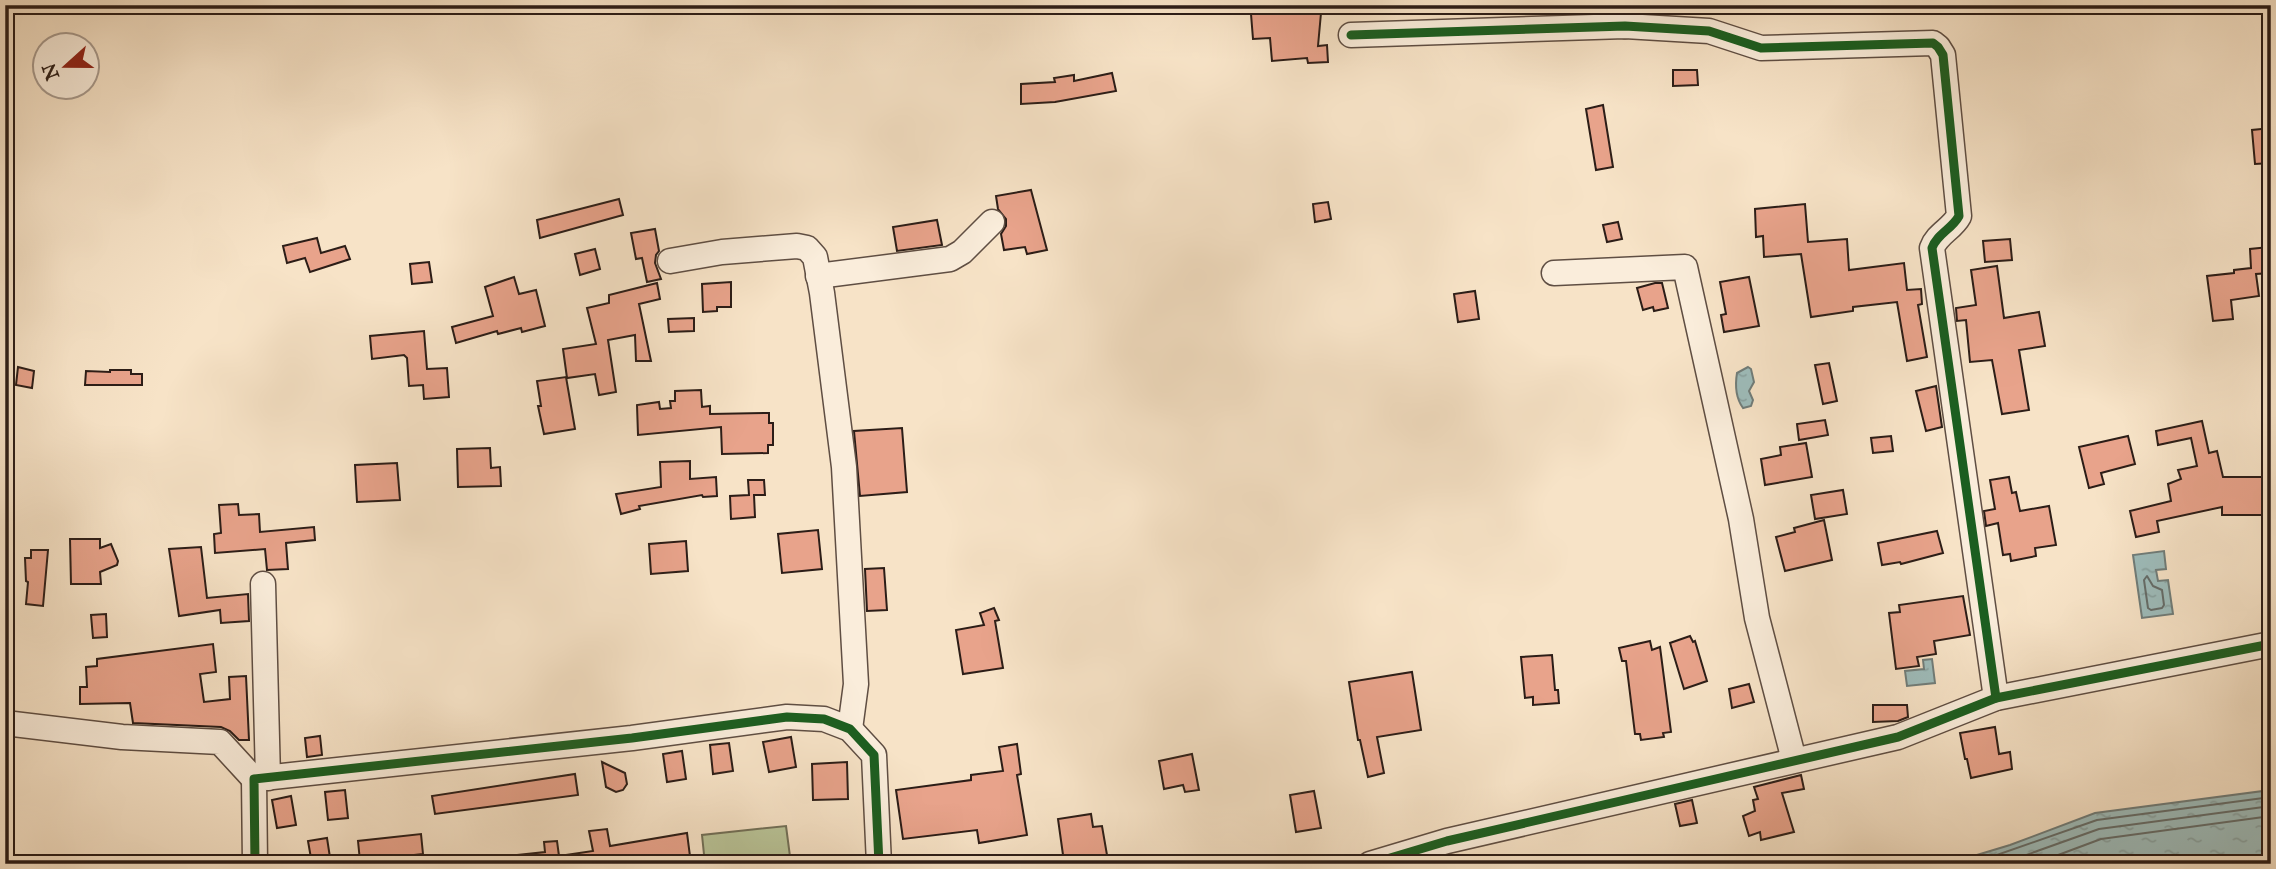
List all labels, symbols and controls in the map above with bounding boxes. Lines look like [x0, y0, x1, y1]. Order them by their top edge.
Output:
north arrow [32, 32, 102, 102]
text: N [37, 60, 64, 84]

